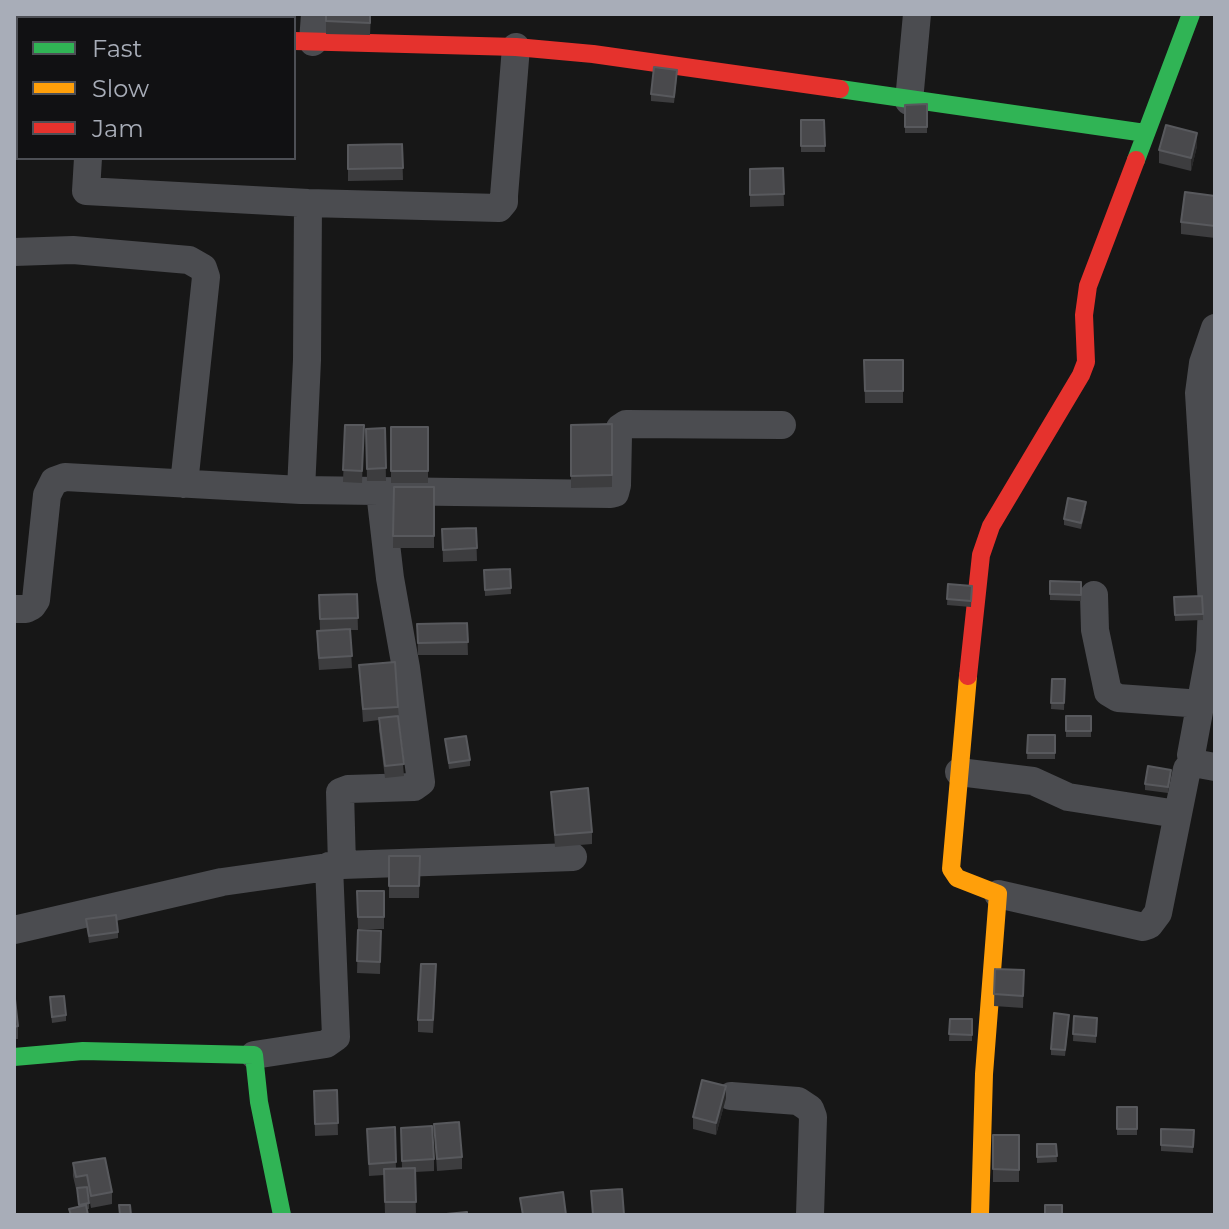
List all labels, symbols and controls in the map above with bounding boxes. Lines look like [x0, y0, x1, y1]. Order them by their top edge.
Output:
legend [16, 16, 296, 160]
text: Fast [92, 34, 142, 63]
text: Slow [92, 74, 149, 103]
text: Jam [92, 114, 144, 143]

